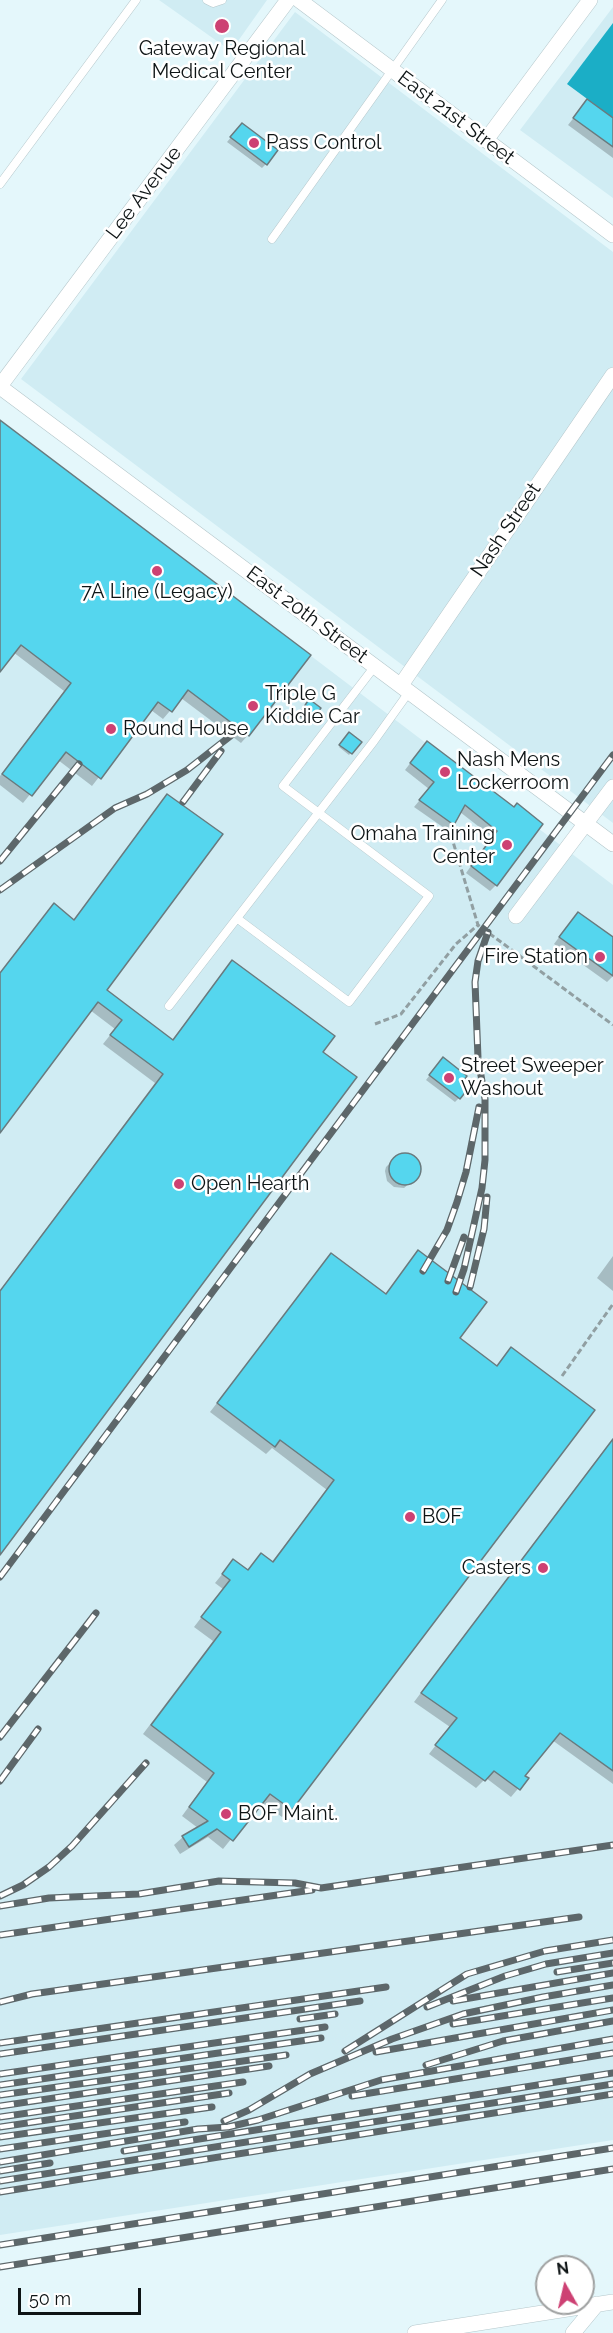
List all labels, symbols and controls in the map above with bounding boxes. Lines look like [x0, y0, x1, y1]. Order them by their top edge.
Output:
marker: Gateway Regional Medical Center [213, 17, 231, 35]
place label: Gateway Regional Medical Center [139, 37, 305, 84]
street label: East 21st Street [393, 66, 519, 170]
place label: Pass Control [266, 131, 382, 155]
marker: Pass Control [247, 136, 261, 150]
street label: Lee Avenue [101, 142, 187, 244]
street label: Nash Street [466, 478, 546, 582]
street label: East 20th Street [241, 561, 373, 669]
marker: 7A Line (Legacy) [150, 564, 164, 578]
place label: 7A Line (Legacy) [81, 580, 233, 604]
place label: Triple G Kiddie Car [265, 682, 360, 729]
marker: Triple G Kiddie Car [246, 699, 260, 713]
place label: Round House [123, 717, 248, 741]
marker: Round House [104, 722, 118, 736]
place label: Nash Mens Lockerroom [457, 748, 569, 795]
marker: Nash Mens Lockerroom [438, 765, 452, 779]
place label: Omaha Training Center [350, 822, 495, 869]
marker: Omaha Training Center [500, 838, 514, 852]
place label: Fire Station [484, 945, 588, 969]
marker: Fire Station [593, 950, 607, 964]
place label: Street Sweeper Washout [461, 1054, 604, 1101]
marker: Street Sweeper Washout [442, 1071, 456, 1085]
place label: Open Hearth [191, 1172, 309, 1196]
marker: Open Hearth [172, 1177, 186, 1191]
place label: BOF [422, 1505, 462, 1529]
marker: BOF [403, 1510, 417, 1524]
place label: Casters [462, 1556, 531, 1580]
marker: Casters [536, 1561, 550, 1575]
place label: BOF Maint. [238, 1802, 338, 1826]
marker: BOF Maint. [219, 1807, 233, 1821]
north arrow [535, 2255, 595, 2315]
text: N [555, 2258, 570, 2279]
scale bar [21, 2276, 144, 2314]
text: 50 m [29, 2288, 71, 2309]

